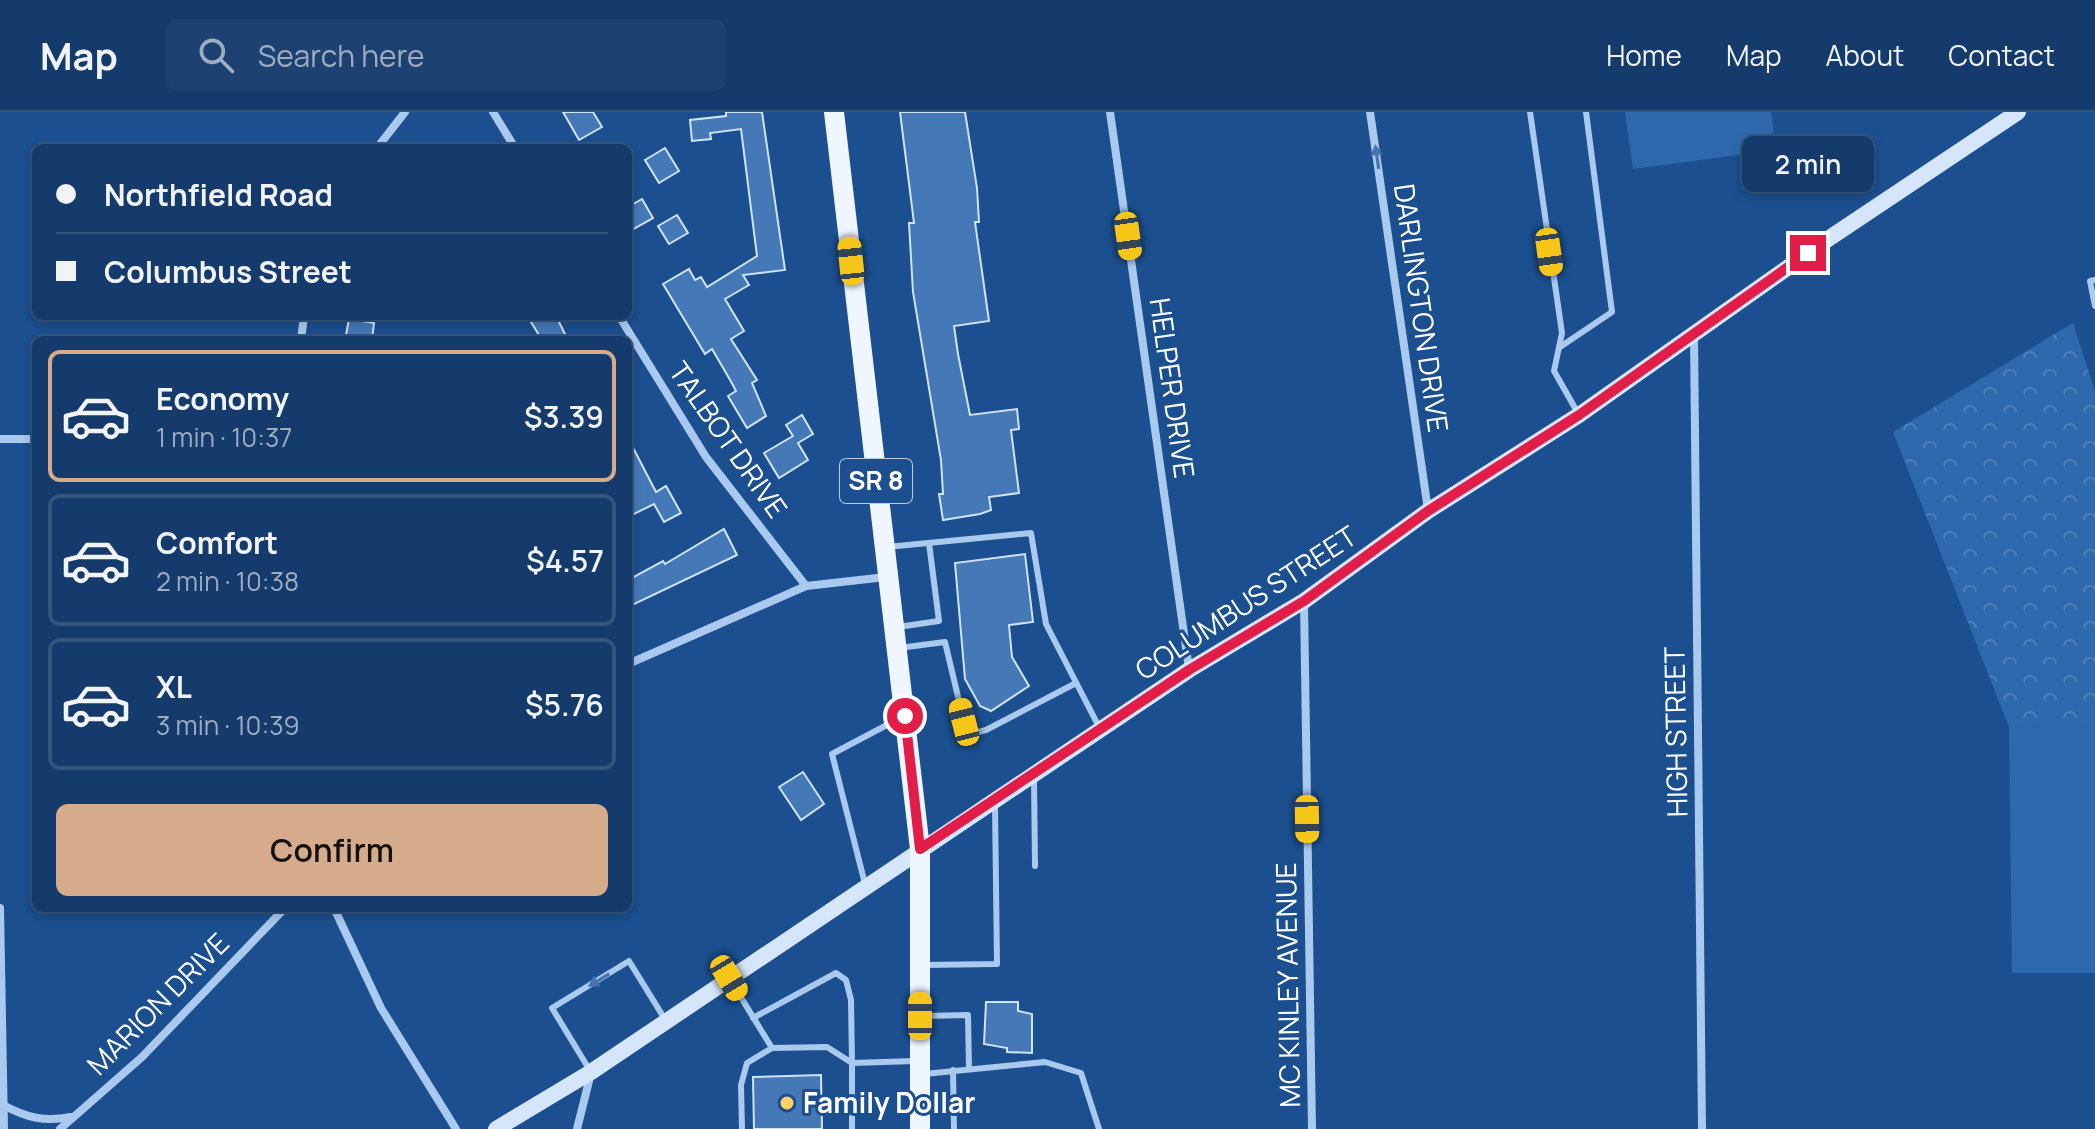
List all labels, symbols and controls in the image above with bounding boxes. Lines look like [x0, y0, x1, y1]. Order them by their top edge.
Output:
search box [166, 19, 726, 91]
text: Map [40, 29, 118, 81]
icon: search [194, 33, 238, 77]
text: Search here [258, 35, 425, 76]
text: Home [1606, 36, 1682, 74]
text: Map [1726, 36, 1782, 74]
text: About [1826, 36, 1904, 74]
text: Contact [1948, 36, 2055, 74]
callout: 2 min [1742, 137, 1874, 193]
one-way arrow [1370, 144, 1382, 169]
text: 2 min [1775, 146, 1841, 182]
text: Northfield Road [104, 174, 333, 215]
street label: DARLINGTON DRIVE [1386, 181, 1458, 434]
car [1113, 211, 1143, 261]
car [1534, 227, 1564, 277]
route end [1790, 235, 1826, 271]
car [837, 236, 865, 286]
text: Columbus Street [104, 251, 352, 292]
street label: HELPER DRIVE [1142, 295, 1204, 480]
street label: TALBOT DRIVE [661, 354, 797, 525]
text: Economy [156, 378, 289, 419]
icon: car [60, 380, 132, 452]
text: $3.39 [524, 396, 604, 437]
text: 1 min · 10:37 [156, 419, 292, 455]
road number: SR 8 [840, 459, 912, 503]
street label: COLUMBUS STREET [1127, 516, 1364, 688]
text: Comfort [156, 522, 278, 563]
icon: car [60, 524, 132, 596]
text: $4.57 [526, 540, 604, 581]
text: 2 min · 10:38 [156, 563, 299, 599]
street label: HIGH STREET [1655, 646, 1695, 818]
text: XL [156, 666, 192, 707]
icon: car [60, 668, 132, 740]
text: $5.76 [525, 684, 604, 725]
car [947, 696, 981, 748]
route start [887, 698, 923, 734]
text: 3 min · 10:39 [156, 707, 300, 743]
car [1295, 795, 1319, 843]
button: Confirm [56, 804, 608, 896]
street label: MC KINLEY AVENUE [1266, 862, 1308, 1108]
street label: MARION DRIVE [78, 924, 237, 1083]
car [706, 951, 752, 1005]
one-way arrow [588, 972, 610, 986]
car [908, 992, 932, 1040]
place label: Family Dollar [803, 1083, 975, 1121]
marker: Family Dollar [778, 1094, 796, 1112]

